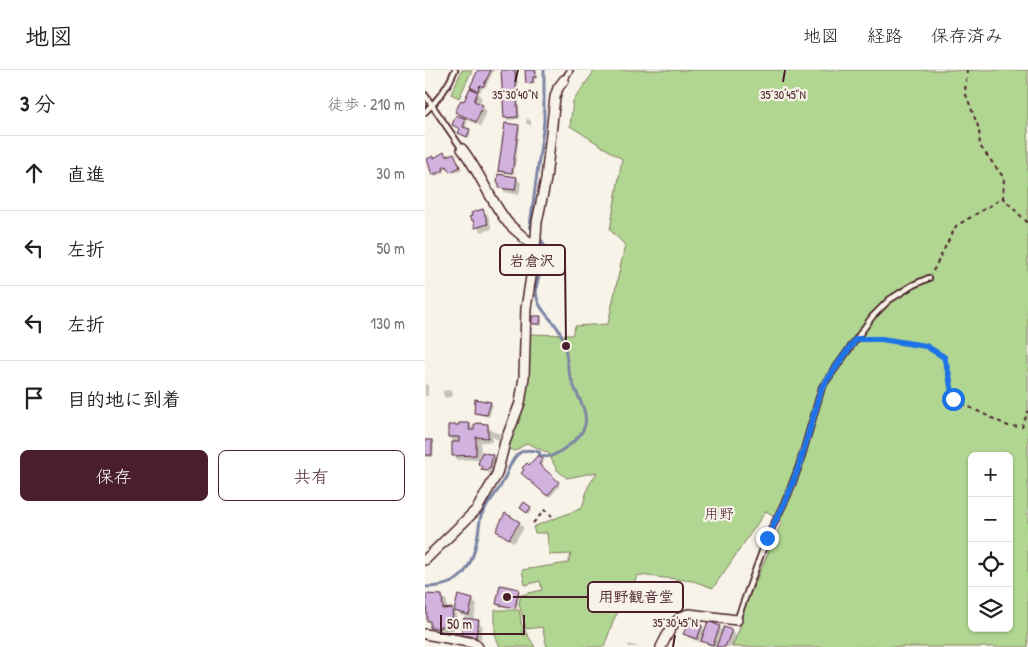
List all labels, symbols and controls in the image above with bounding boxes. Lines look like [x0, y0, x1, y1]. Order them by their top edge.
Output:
text: 地図 [25, 20, 73, 52]
text: 地図 [803, 23, 839, 48]
text: 経路 [867, 23, 903, 48]
text: 保存済み [931, 23, 1003, 48]
text: 35°30'40"N [492, 86, 538, 103]
text: 35°30'45"N [760, 86, 806, 103]
text: 3 分 [20, 89, 55, 118]
text: 徒歩 · 210 m [327, 93, 405, 115]
icon: ahead [20, 159, 48, 187]
text: 直進 [67, 161, 105, 187]
text: 30 m [376, 162, 405, 184]
icon: left [20, 234, 48, 262]
text: 左折 [67, 236, 105, 262]
text: 50 m [377, 237, 405, 259]
callout: 岩倉沢 [500, 245, 565, 275]
text: 岩倉沢 [509, 250, 555, 271]
icon: left [20, 309, 48, 337]
text: 左折 [67, 311, 105, 337]
text: 130 m [370, 312, 405, 334]
icon: arrive [20, 384, 48, 412]
text: 目的地に到着 [67, 386, 181, 412]
route start [942, 388, 965, 411]
button: 保存 [20, 450, 208, 501]
button: 共有 [218, 450, 405, 501]
map controls [968, 452, 1013, 632]
button: + [968, 452, 1013, 497]
button: − [968, 497, 1013, 542]
district label: 用野 [704, 503, 734, 524]
route end [756, 527, 779, 550]
button: locate [968, 542, 1013, 587]
callout: 用野観音堂 [588, 582, 683, 612]
text: 用野観音堂 [598, 586, 674, 607]
button: layers [968, 587, 1013, 632]
scale bar [440, 612, 525, 635]
text: 50 m [447, 614, 472, 633]
text: 35°30'45"N [652, 614, 698, 631]

